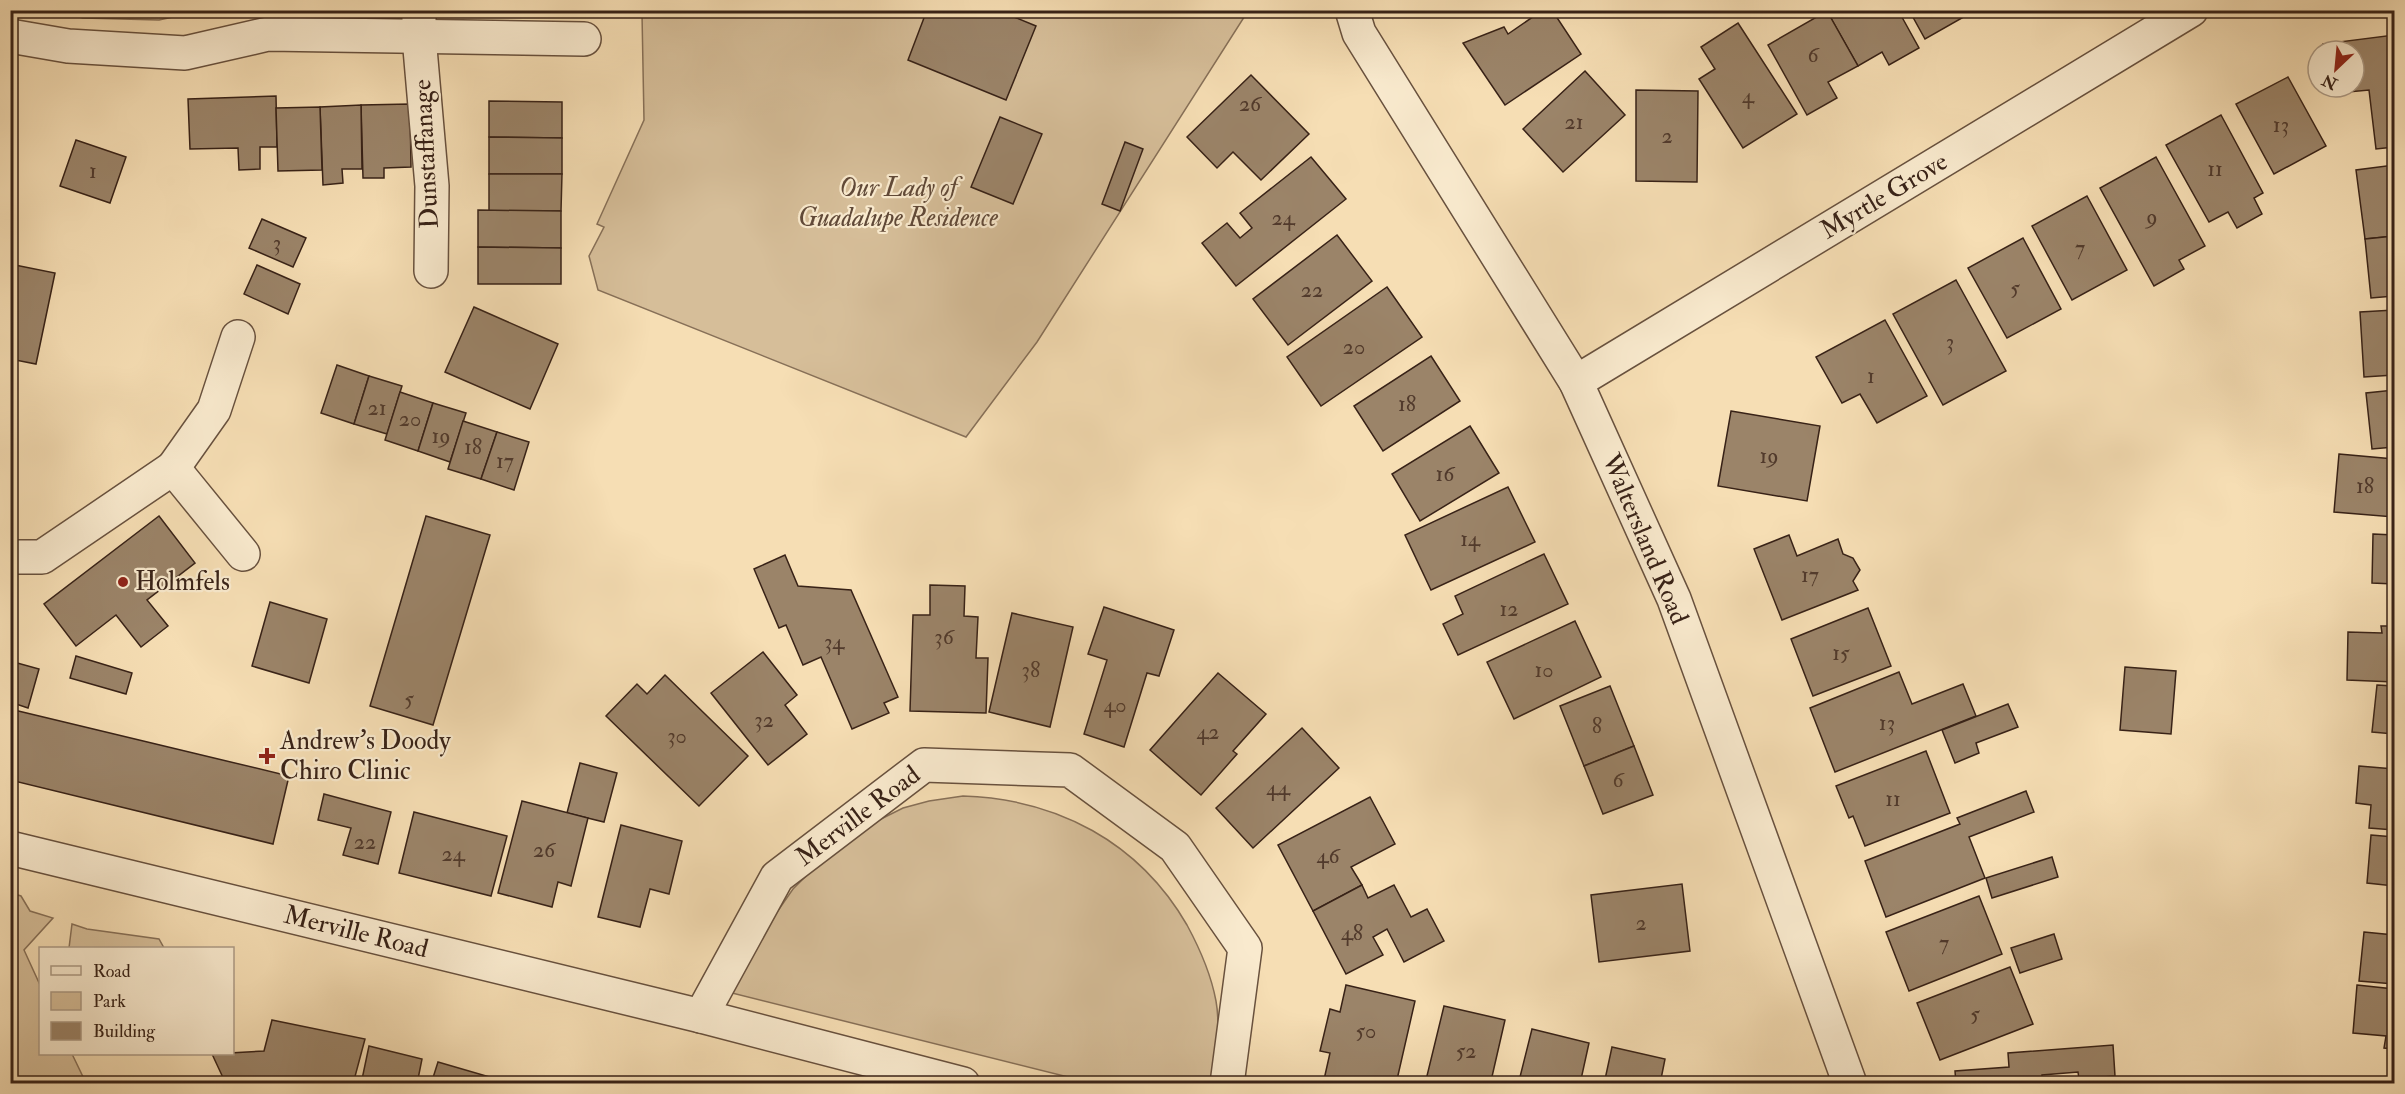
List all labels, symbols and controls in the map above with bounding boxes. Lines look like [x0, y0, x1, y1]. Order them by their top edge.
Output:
north arrow [2306, 39, 2366, 99]
house number: 6 [1807, 41, 1820, 69]
text: N [2318, 69, 2342, 94]
street label: Dunstaffanage [406, 78, 446, 229]
house number: 4 [1742, 82, 1755, 110]
house number: 26 [1239, 90, 1263, 118]
house number: 21 [1564, 108, 1584, 136]
house number: 13 [2273, 111, 2289, 139]
house number: 2 [1661, 122, 1673, 150]
street label: Myrtle Grove [1815, 145, 1954, 246]
house number: 11 [2207, 155, 2223, 183]
house number: 1 [89, 157, 97, 185]
park label: Our Lady of Guadalupe Residence [798, 172, 998, 234]
house number: 9 [2144, 203, 2158, 231]
house number: 24 [1271, 204, 1296, 232]
house number: 3 [273, 229, 281, 257]
house number: 7 [2075, 234, 2085, 262]
house number: 5 [2010, 274, 2020, 302]
house number: 22 [1301, 276, 1323, 304]
house number: 3 [1946, 328, 1954, 356]
house number: 20 [1343, 333, 1365, 361]
house number: 1 [1867, 362, 1875, 390]
house number: 18 [1398, 390, 1416, 418]
house number: 21 [367, 394, 387, 422]
house number: 20 [399, 405, 421, 433]
house number: 19 [431, 422, 451, 450]
house number: 18 [464, 433, 482, 461]
house number: 19 [1759, 442, 1779, 470]
house number: 17 [496, 447, 514, 475]
street label: Waltersland Road [1594, 448, 1695, 629]
house number: 16 [1436, 460, 1456, 488]
house number: 18 [2356, 472, 2374, 500]
house number: 14 [1460, 525, 1481, 553]
house number: 17 [1801, 561, 1819, 589]
place label: Holmfels [135, 566, 230, 598]
marker: Holmfels [116, 575, 130, 589]
house number: 12 [1499, 595, 1519, 623]
house number: 36 [934, 623, 956, 651]
house number: 34 [824, 628, 845, 656]
house number: 15 [1832, 639, 1850, 667]
house number: 38 [1022, 656, 1040, 684]
house number: 10 [1534, 656, 1554, 684]
house number: 5 [404, 685, 414, 713]
house number: 40 [1103, 691, 1127, 719]
house number: 32 [754, 706, 774, 734]
house number: 13 [1879, 709, 1895, 737]
house number: 8 [1592, 712, 1602, 740]
house number: 42 [1196, 718, 1220, 746]
house number: 30 [667, 722, 687, 750]
place label: Andrew's Doody Chiro Clinic [279, 725, 451, 787]
marker: Andrew's Doody Chiro Clinic [258, 747, 276, 765]
street label: Merville Road [789, 759, 927, 873]
house number: 6 [1612, 766, 1625, 794]
house number: 44 [1266, 774, 1291, 802]
house number: 11 [1885, 785, 1901, 813]
house number: 22 [354, 828, 376, 856]
house number: 26 [533, 836, 557, 864]
house number: 24 [441, 840, 466, 868]
house number: 46 [1317, 842, 1341, 870]
street label: Merville Road [281, 899, 432, 965]
house number: 2 [1635, 909, 1647, 937]
house number: 48 [1341, 919, 1363, 947]
house number: 7 [1939, 929, 1949, 957]
legend [39, 947, 234, 1055]
text: Road [93, 960, 131, 983]
text: Park [93, 990, 126, 1013]
house number: 5 [1970, 1000, 1980, 1028]
house number: 50 [1356, 1017, 1376, 1045]
text: Building [93, 1020, 156, 1043]
house number: 52 [1456, 1037, 1476, 1065]

